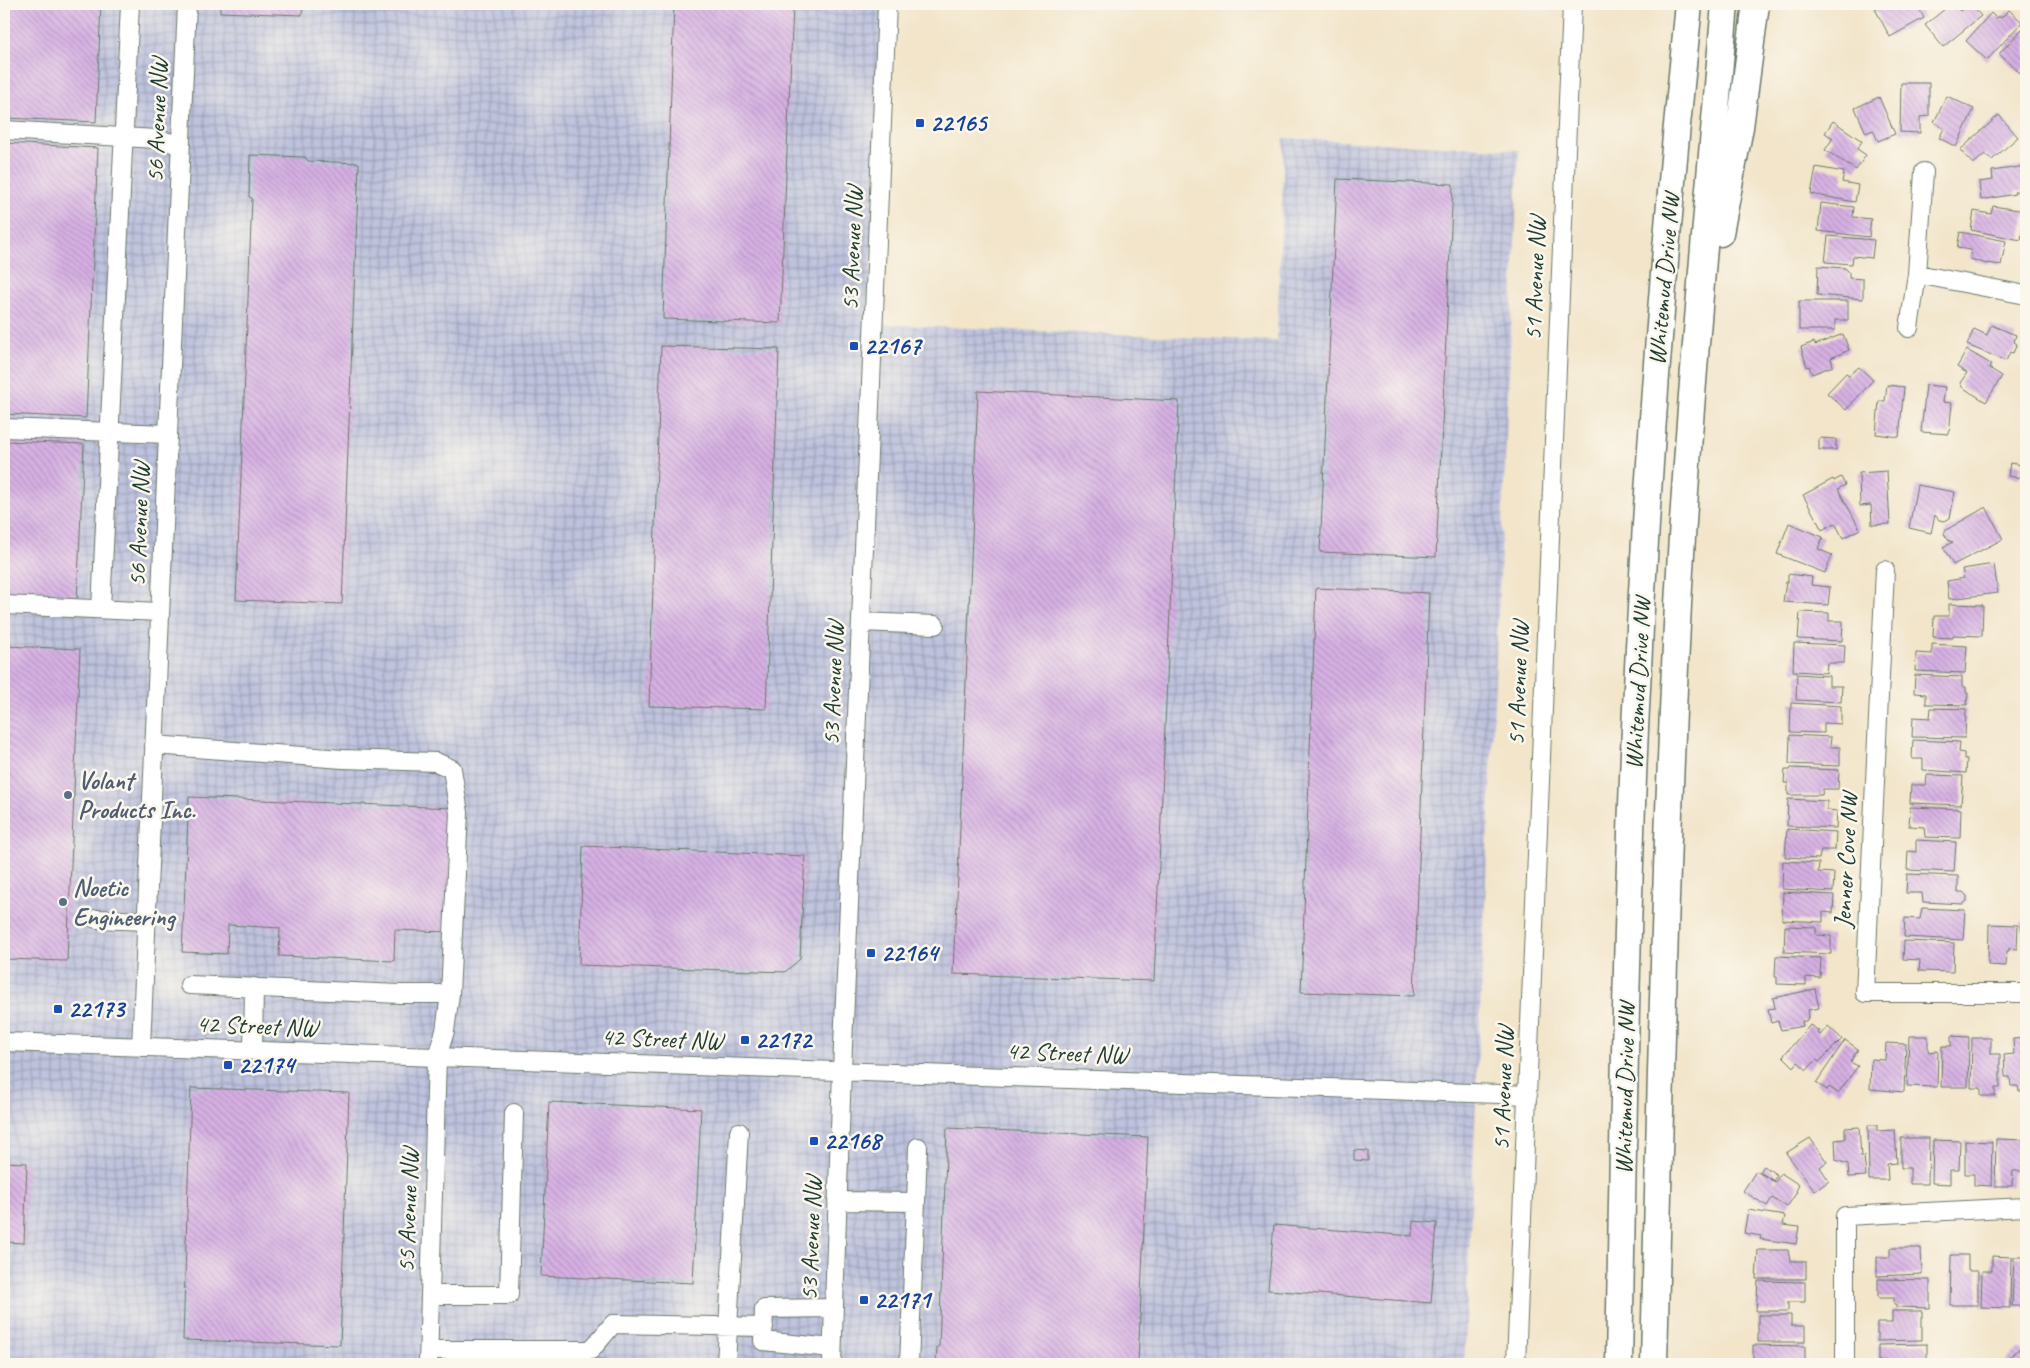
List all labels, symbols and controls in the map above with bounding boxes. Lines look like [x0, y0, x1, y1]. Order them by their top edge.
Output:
street label: 56 Avenue NW [139, 54, 175, 183]
place label: 22165 [930, 107, 989, 139]
marker: 22165 [914, 117, 926, 129]
street label: 53 Avenue NW [834, 182, 870, 311]
street label: Whitemud Drive NW [1641, 189, 1688, 366]
street label: 51 Avenue NW [1517, 212, 1553, 341]
place label: 22167 [864, 330, 924, 362]
marker: 22167 [848, 340, 860, 352]
street label: 56 Avenue NW [121, 458, 157, 587]
street label: Whitemud Drive NW [1618, 593, 1659, 770]
street label: 53 Avenue NW [815, 617, 851, 746]
street label: 51 Avenue NW [1500, 617, 1536, 746]
place label: Volant Products Inc. [78, 765, 196, 826]
street label: Jenner Cove NW [1826, 788, 1866, 930]
marker: Volant Products Inc. [62, 789, 74, 801]
place label: Noetic Engineering [73, 872, 177, 933]
marker: Noetic Engineering [57, 896, 69, 908]
place label: 22164 [881, 937, 941, 969]
marker: 22164 [865, 947, 877, 959]
place label: 22173 [68, 993, 127, 1025]
street label: Whitemud Drive NW [1607, 998, 1643, 1175]
marker: 22173 [52, 1003, 64, 1015]
street label: 42 Street NW [195, 1008, 322, 1044]
street label: 42 Street NW [600, 1021, 727, 1057]
street label: 51 Avenue NW [1485, 1022, 1521, 1151]
place label: 22172 [755, 1024, 814, 1056]
marker: 22172 [739, 1034, 751, 1046]
street label: 42 Street NW [1005, 1035, 1132, 1071]
place label: 22174 [238, 1049, 297, 1081]
marker: 22174 [222, 1059, 234, 1071]
place label: 22168 [824, 1125, 884, 1157]
marker: 22168 [808, 1135, 820, 1147]
street label: 55 Avenue NW [390, 1144, 426, 1273]
street label: 53 Avenue NW [793, 1172, 829, 1301]
place label: 22171 [874, 1284, 933, 1316]
marker: 22171 [858, 1294, 870, 1306]

